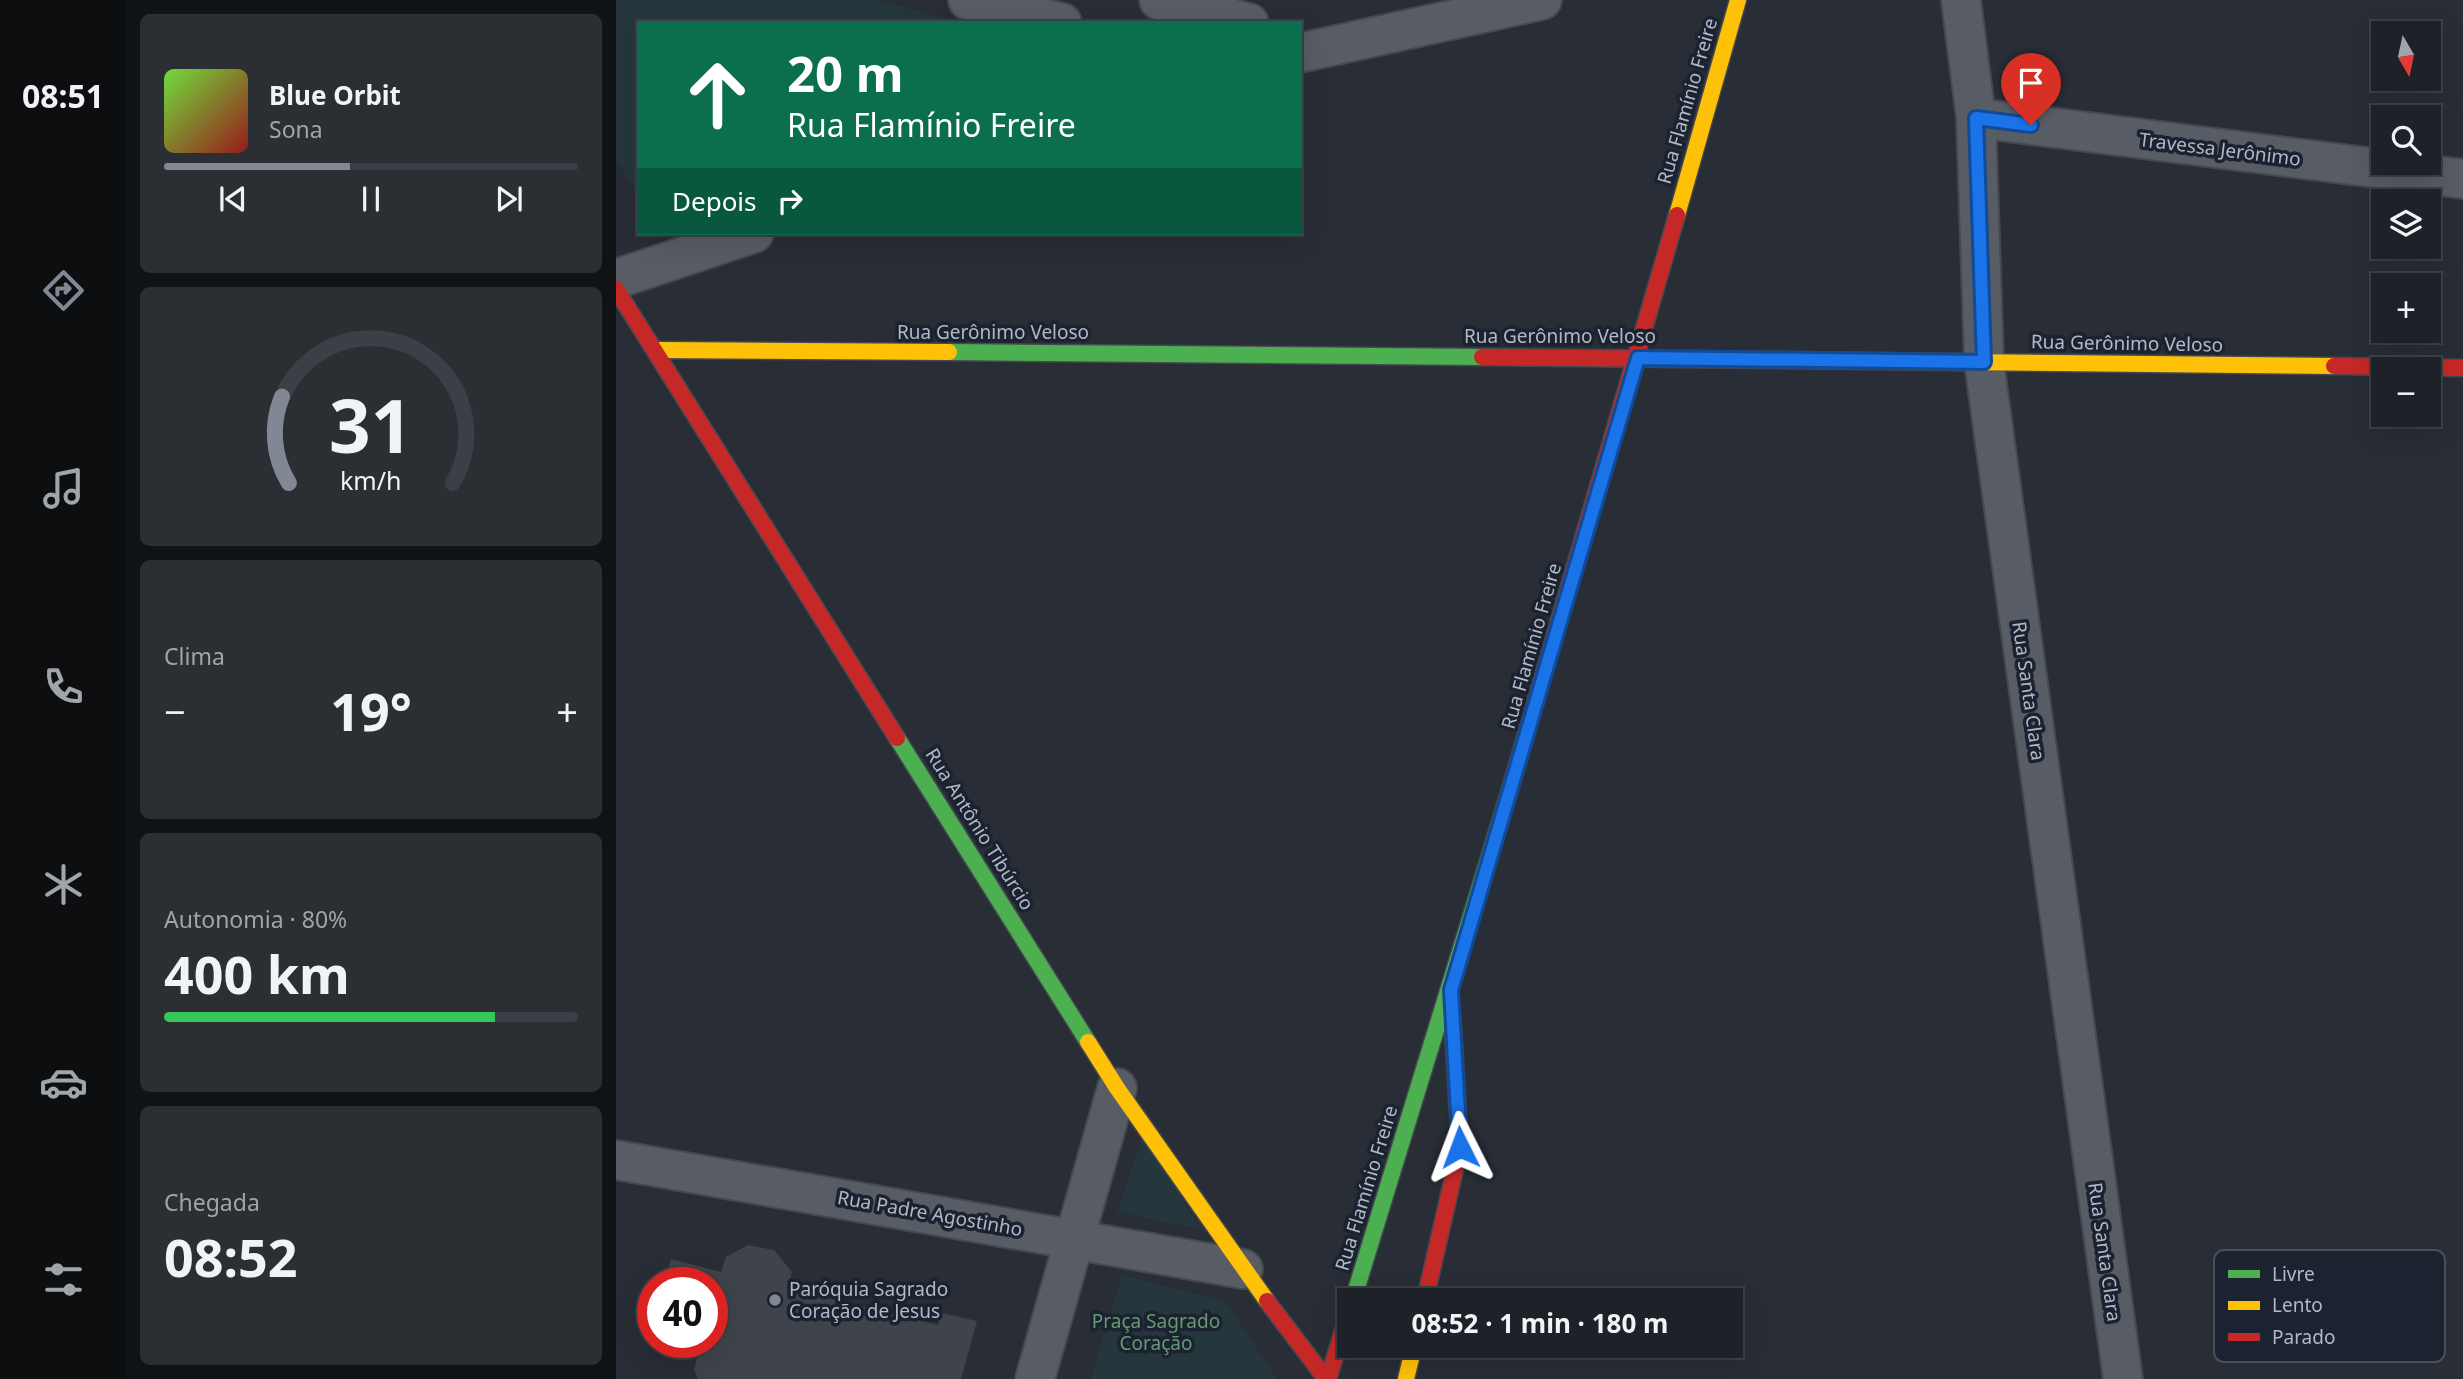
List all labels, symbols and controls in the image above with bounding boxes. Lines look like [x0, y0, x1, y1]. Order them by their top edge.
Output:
street label: Rua Flamínio Freire [1651, 15, 1723, 187]
north arrow [2371, 21, 2441, 91]
map controls [2371, 21, 2441, 427]
text: 20 m [787, 40, 904, 106]
icon: ahead [672, 49, 763, 140]
pin [2001, 53, 2061, 125]
icon: arrive [2012, 64, 2050, 102]
text: 08:51 [22, 74, 104, 117]
text: Blue Orbit [269, 77, 401, 113]
text: Rua Flamínio Freire [787, 103, 1076, 146]
button: search [2371, 105, 2441, 175]
text: Sona [269, 113, 323, 145]
street label: Travessa Jerônimo [2138, 126, 2302, 172]
icon: previous [214, 180, 252, 218]
icon: pause [352, 180, 390, 218]
icon: next [490, 180, 528, 218]
icon: right [771, 182, 809, 220]
text: Depois [672, 183, 757, 219]
button: layers [2371, 189, 2441, 259]
icon: directions [39, 266, 88, 315]
button: + [2371, 273, 2441, 343]
street label: Rua Gerônimo Veloso [897, 319, 1089, 345]
street label: Rua Gerônimo Veloso [1464, 323, 1656, 349]
street label: Rua Gerônimo Veloso [2031, 328, 2223, 358]
button: − [2371, 357, 2441, 427]
text: 31 [329, 375, 413, 474]
text: km/h [340, 462, 402, 496]
icon: music [39, 464, 88, 513]
street label: Rua Flamínio Freire [1495, 560, 1567, 732]
street label: Rua Santa Clara [2006, 620, 2052, 762]
text: Clima [164, 640, 225, 672]
icon: phone [39, 662, 88, 711]
text: 19° [330, 675, 412, 746]
text: − [164, 685, 186, 737]
text: + [556, 685, 578, 737]
street label: Rua Antônio Tibúrcio [920, 743, 1040, 915]
icon: climate [39, 860, 88, 909]
text: Autonomia · 80% [164, 903, 347, 935]
text: 400 km [164, 938, 350, 1009]
icon: car [39, 1058, 88, 1107]
street label: Rua Flamínio Freire [1329, 1102, 1403, 1274]
position arrow [1423, 1110, 1497, 1184]
street label: Rua Santa Clara [2082, 1181, 2128, 1323]
street label: Rua Padre Agostinho [836, 1184, 1024, 1242]
text: Chegada [164, 1186, 260, 1218]
text: 08:52 [164, 1221, 298, 1292]
legend [2214, 1250, 2445, 1362]
icon: filters [39, 1255, 88, 1304]
text: Livre [2272, 1261, 2315, 1287]
speed limit sign: 40 [637, 1267, 728, 1358]
place label: Paróquia Sagrado Coração de Jesus [789, 1276, 948, 1324]
marker: Paróquia Sagrado Coração de Jesus [767, 1292, 783, 1308]
text: Lento [2272, 1292, 2323, 1318]
text: 08:52 · 1 min · 180 m [1412, 1305, 1668, 1341]
park label: Praça Sagrado Coração [1092, 1308, 1220, 1356]
text: Parado [2272, 1324, 2335, 1350]

